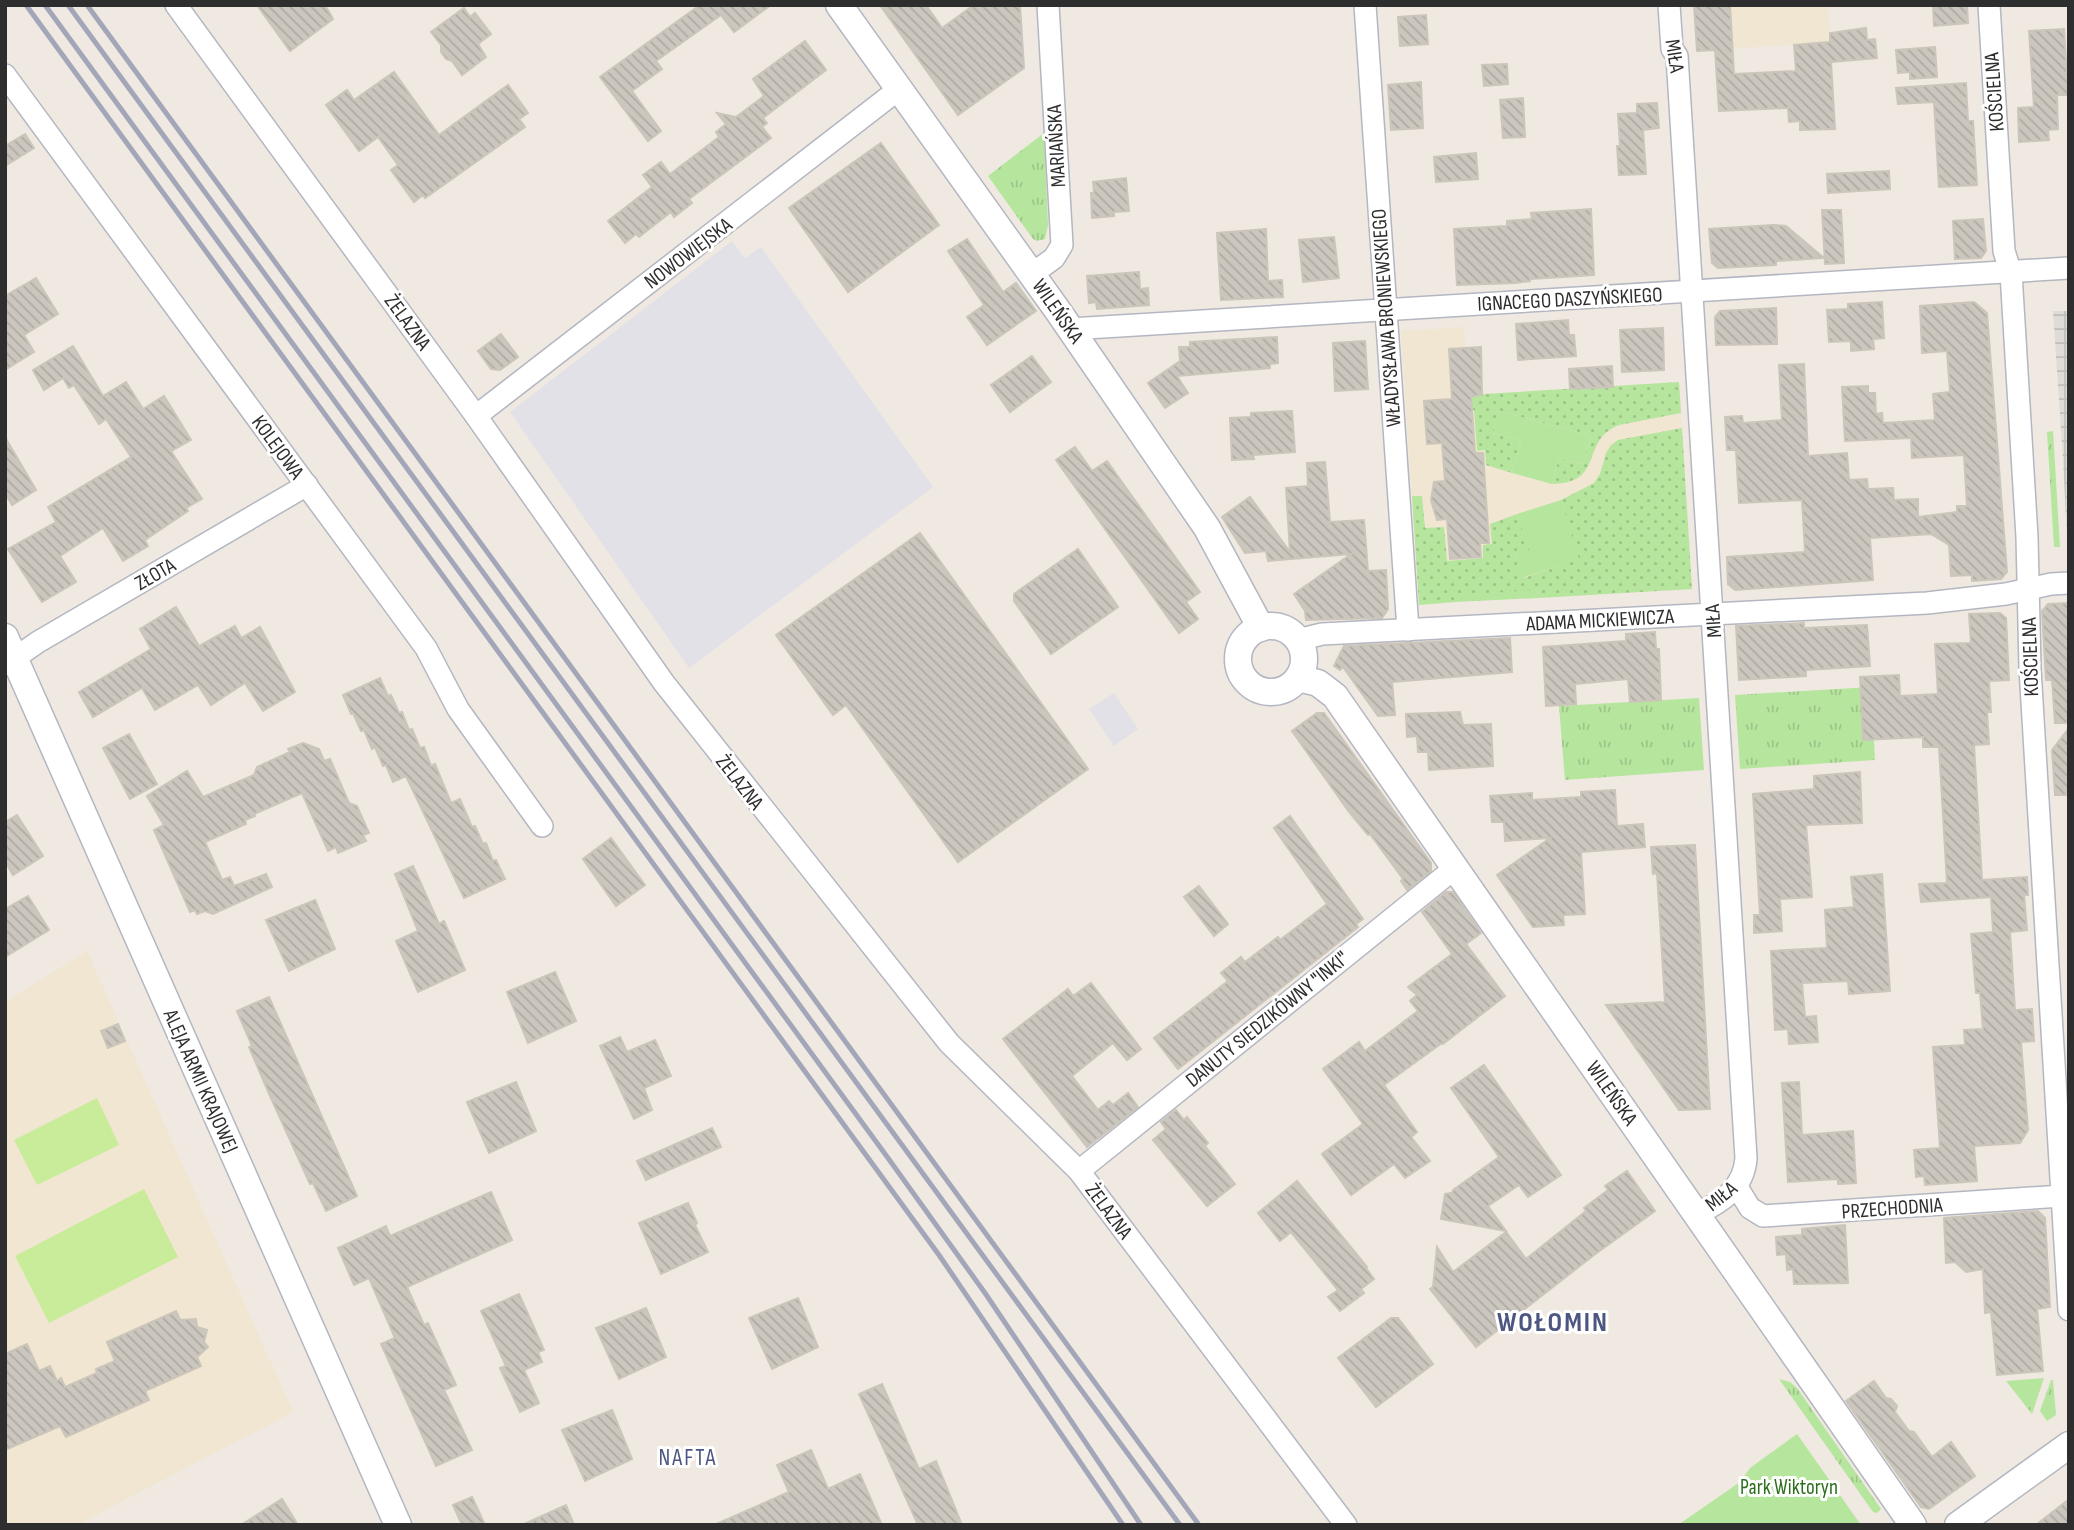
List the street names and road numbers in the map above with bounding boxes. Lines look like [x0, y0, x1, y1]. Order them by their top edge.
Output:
street label: MIŁA [1660, 37, 1690, 76]
street label: KOŚCIELNA [1979, 51, 2010, 132]
street label: MARIAŃSKA [1042, 103, 1071, 188]
street label: WŁADYSŁAWA BRONIEWSKIEGO [1366, 208, 1407, 428]
street label: NOWOWIEJSKA [640, 212, 738, 294]
street label: WILEŃSKA [1027, 274, 1089, 349]
street label: IGNACEGO DASZYŃSKIEGO [1477, 282, 1663, 317]
street label: ŻELAZNA [379, 289, 437, 356]
street label: KOLEJOWA [246, 411, 310, 485]
street label: ZŁOTA [130, 552, 181, 596]
street label: MIŁA [1700, 602, 1727, 639]
street label: ADAMA MICKIEWICZA [1525, 604, 1676, 637]
street label: KOŚCIELNA [2017, 616, 2044, 697]
street label: ŻELAZNA [710, 750, 769, 816]
street label: DANUTY SIEDZIKÓWNY "INKI" [1181, 946, 1354, 1093]
street label: ALEJA ARMII KRAJOWEJ [157, 1005, 243, 1157]
street label: WILEŃSKA [1581, 1056, 1643, 1131]
street label: MIŁA [1700, 1175, 1743, 1217]
street label: ŻELAZNA [1080, 1179, 1138, 1245]
street label: PRZECHODNIA [1841, 1192, 1944, 1224]

